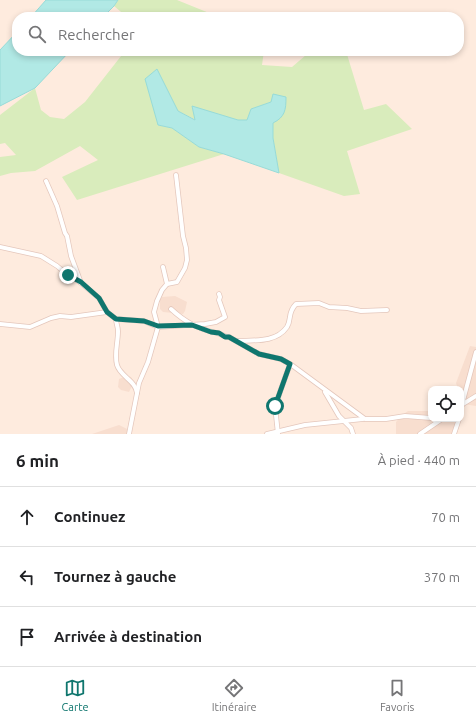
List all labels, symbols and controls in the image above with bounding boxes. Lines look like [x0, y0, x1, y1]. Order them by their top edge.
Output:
search box [12, 12, 464, 56]
icon: search [26, 23, 48, 45]
text: Rechercher [58, 26, 135, 43]
route end [59, 266, 77, 284]
map controls [428, 386, 464, 422]
button: locate [428, 386, 464, 422]
route start [266, 397, 284, 415]
text: 6 min [16, 451, 59, 470]
text: À pied · 440 m [378, 453, 460, 467]
icon: ahead [16, 506, 38, 528]
text: Continuez [54, 508, 125, 525]
text: 70 m [431, 510, 460, 524]
icon: left [16, 566, 38, 588]
text: Tournez à gauche [54, 568, 177, 585]
text: 370 m [424, 570, 460, 584]
icon: arrive [16, 626, 38, 648]
text: Arrivée à destination [54, 628, 202, 645]
tab: Carte [62, 677, 89, 713]
tab: Itinéraire [212, 677, 257, 713]
tab: Favoris [380, 677, 414, 713]

